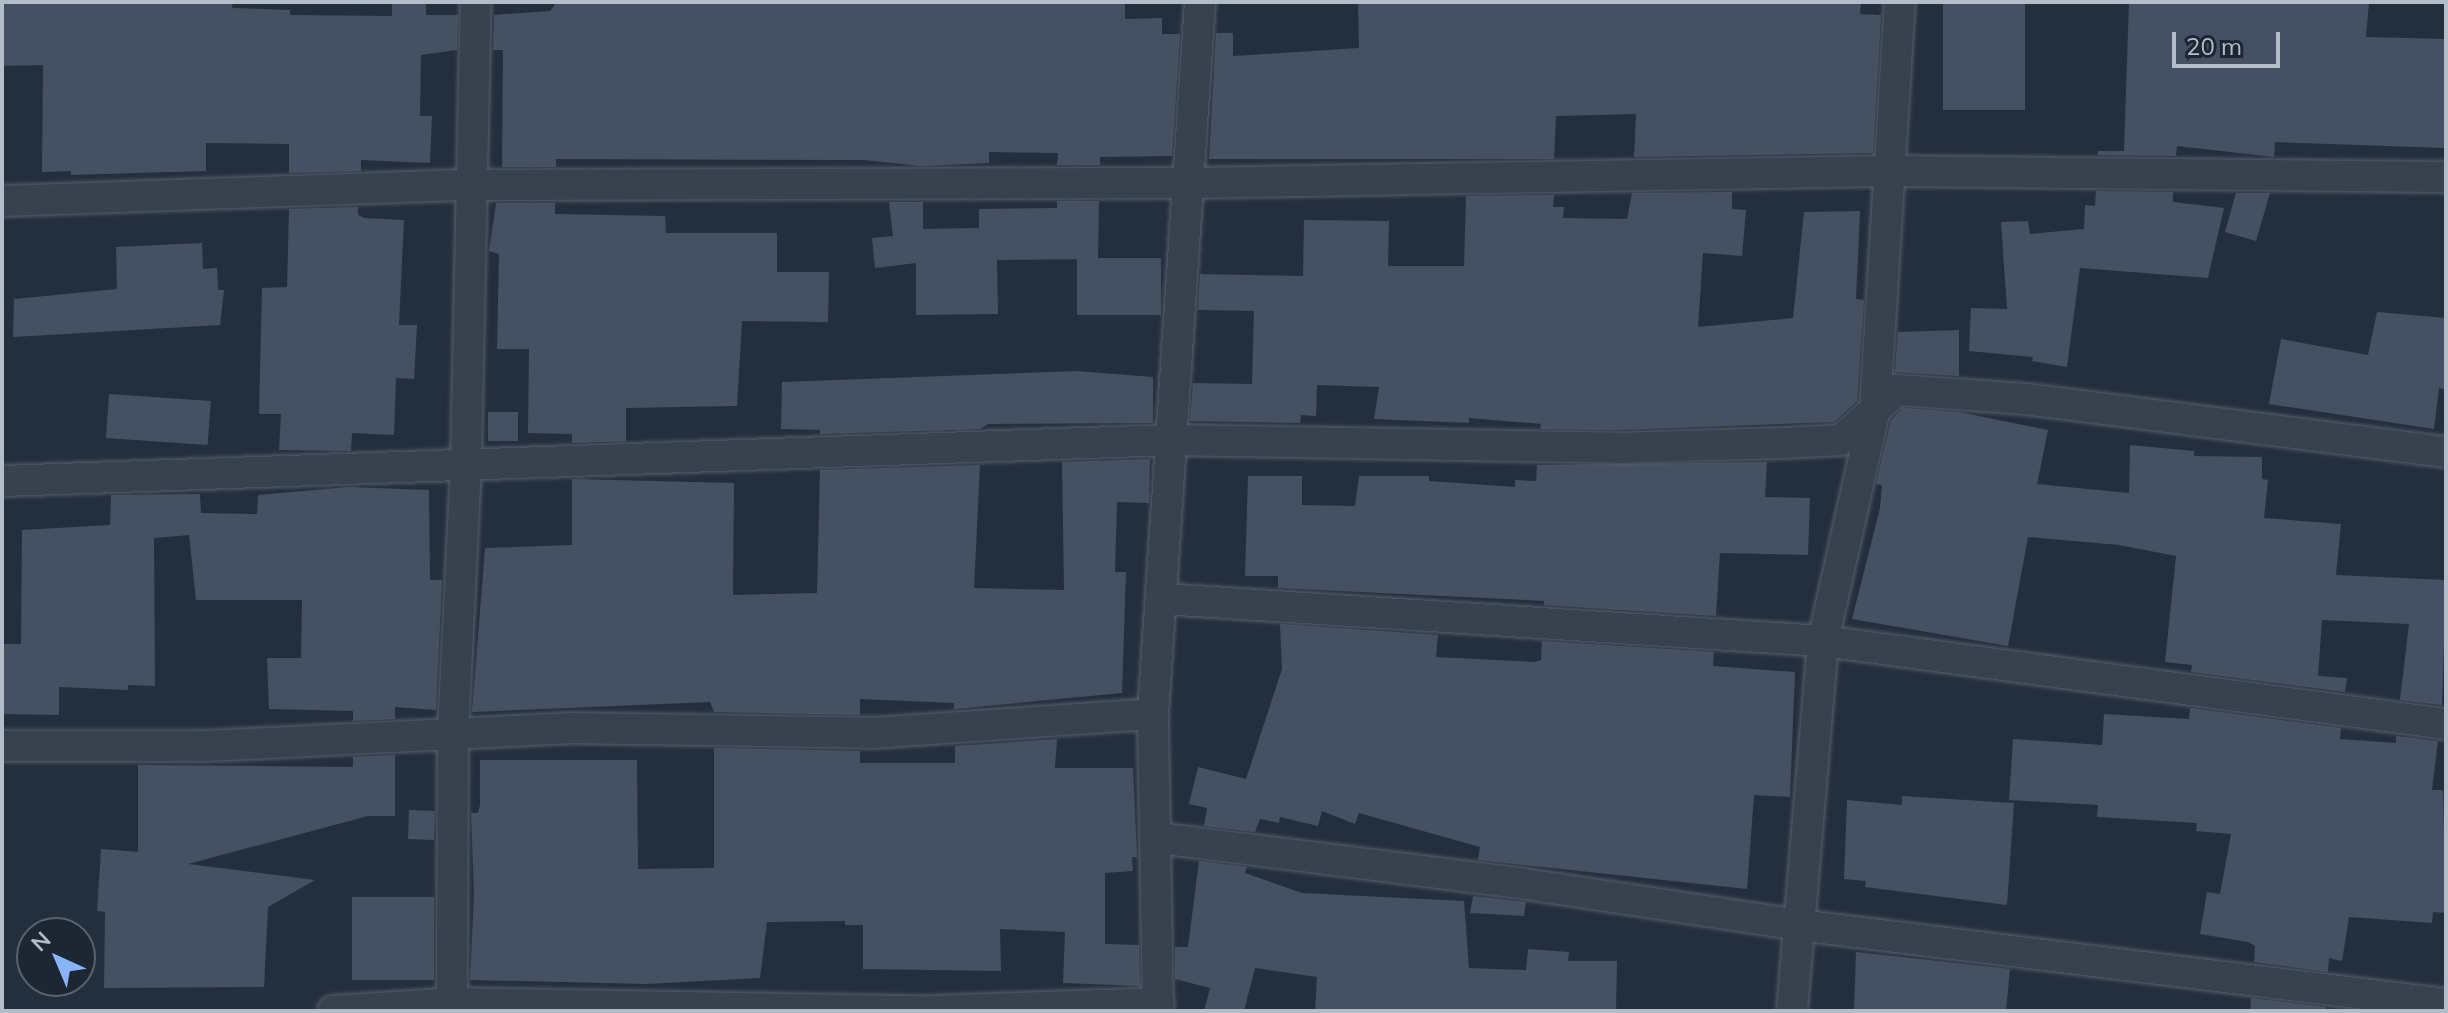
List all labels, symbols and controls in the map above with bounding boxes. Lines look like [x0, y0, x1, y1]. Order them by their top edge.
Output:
scale bar [2176, 16, 2284, 66]
text: 20 m [2186, 31, 2242, 61]
north arrow [16, 917, 96, 997]
text: N [25, 925, 56, 957]

